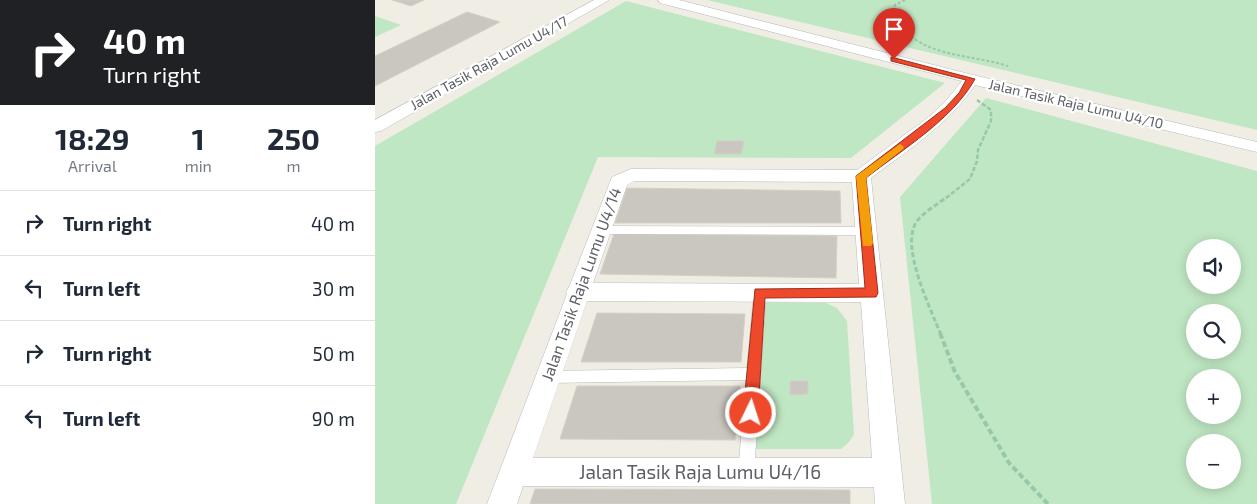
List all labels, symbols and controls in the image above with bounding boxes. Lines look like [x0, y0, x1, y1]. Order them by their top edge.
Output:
pin [873, 8, 915, 59]
street label: Jalan Tasik Raja Lumu U4/17 [407, 12, 571, 113]
icon: arrive [880, 15, 908, 43]
text: 40 m [103, 19, 186, 61]
icon: right [20, 20, 85, 85]
text: Turn right [103, 61, 201, 87]
street label: Jalan Tasik Raja Lumu U4/10 [987, 75, 1165, 132]
text: 18:29 [55, 120, 130, 156]
text: 1 [192, 120, 205, 156]
text: 250 [267, 120, 320, 156]
text: Arrival [68, 156, 117, 175]
text: min [185, 156, 212, 175]
text: m [286, 156, 300, 175]
street label: Jalan Tasik Raja Lumu U4/14 [537, 184, 625, 384]
icon: right [20, 209, 48, 237]
text: Turn right [63, 212, 151, 235]
text: 40 m [311, 212, 355, 235]
map controls [1186, 239, 1241, 489]
button: sound [1186, 239, 1241, 294]
icon: left [20, 274, 48, 302]
text: Turn left [63, 277, 140, 300]
text: 30 m [312, 277, 355, 300]
button: search [1186, 304, 1241, 359]
icon: right [20, 339, 48, 367]
text: Turn right [63, 342, 151, 365]
text: 50 m [312, 342, 355, 365]
button: + [1186, 369, 1241, 424]
position arrow [724, 386, 776, 438]
icon: left [20, 404, 48, 432]
text: Turn left [63, 407, 140, 430]
text: 90 m [312, 407, 355, 430]
button: − [1186, 434, 1241, 489]
street label: Jalan Tasik Raja Lumu U4/16 [579, 460, 821, 483]

